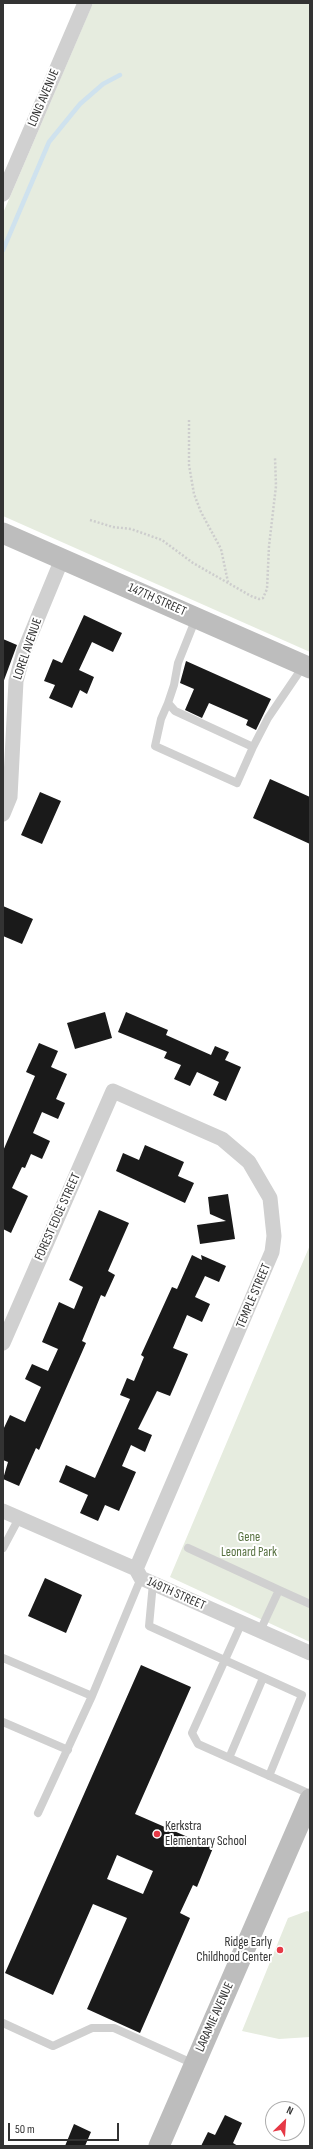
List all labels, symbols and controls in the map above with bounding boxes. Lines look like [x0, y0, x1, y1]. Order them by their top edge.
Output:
street label: LONG AVENUE [25, 67, 63, 129]
street label: 147TH STREET [125, 580, 189, 620]
street label: LOREL AVENUE [10, 616, 46, 682]
street label: FOREST EDGE STREET [32, 1171, 84, 1263]
street label: TEMPLE STREET [233, 1261, 275, 1331]
park label: Gene Leonard Park [221, 1530, 277, 1561]
street label: 149TH STREET [144, 1574, 208, 1614]
place label: Kerkstra Elementary School [165, 1819, 247, 1850]
marker: Kerkstra Elementary School [152, 1829, 162, 1839]
place label: Ridge Early Childhood Center [196, 1935, 272, 1966]
marker: Ridge Early Childhood Center [275, 1945, 285, 1955]
street label: LARAMIE AVENUE [193, 1980, 237, 2054]
north arrow [265, 2101, 305, 2141]
text: N [284, 2103, 295, 2118]
scale bar [10, 2115, 121, 2141]
text: 50 m [15, 2122, 35, 2137]

